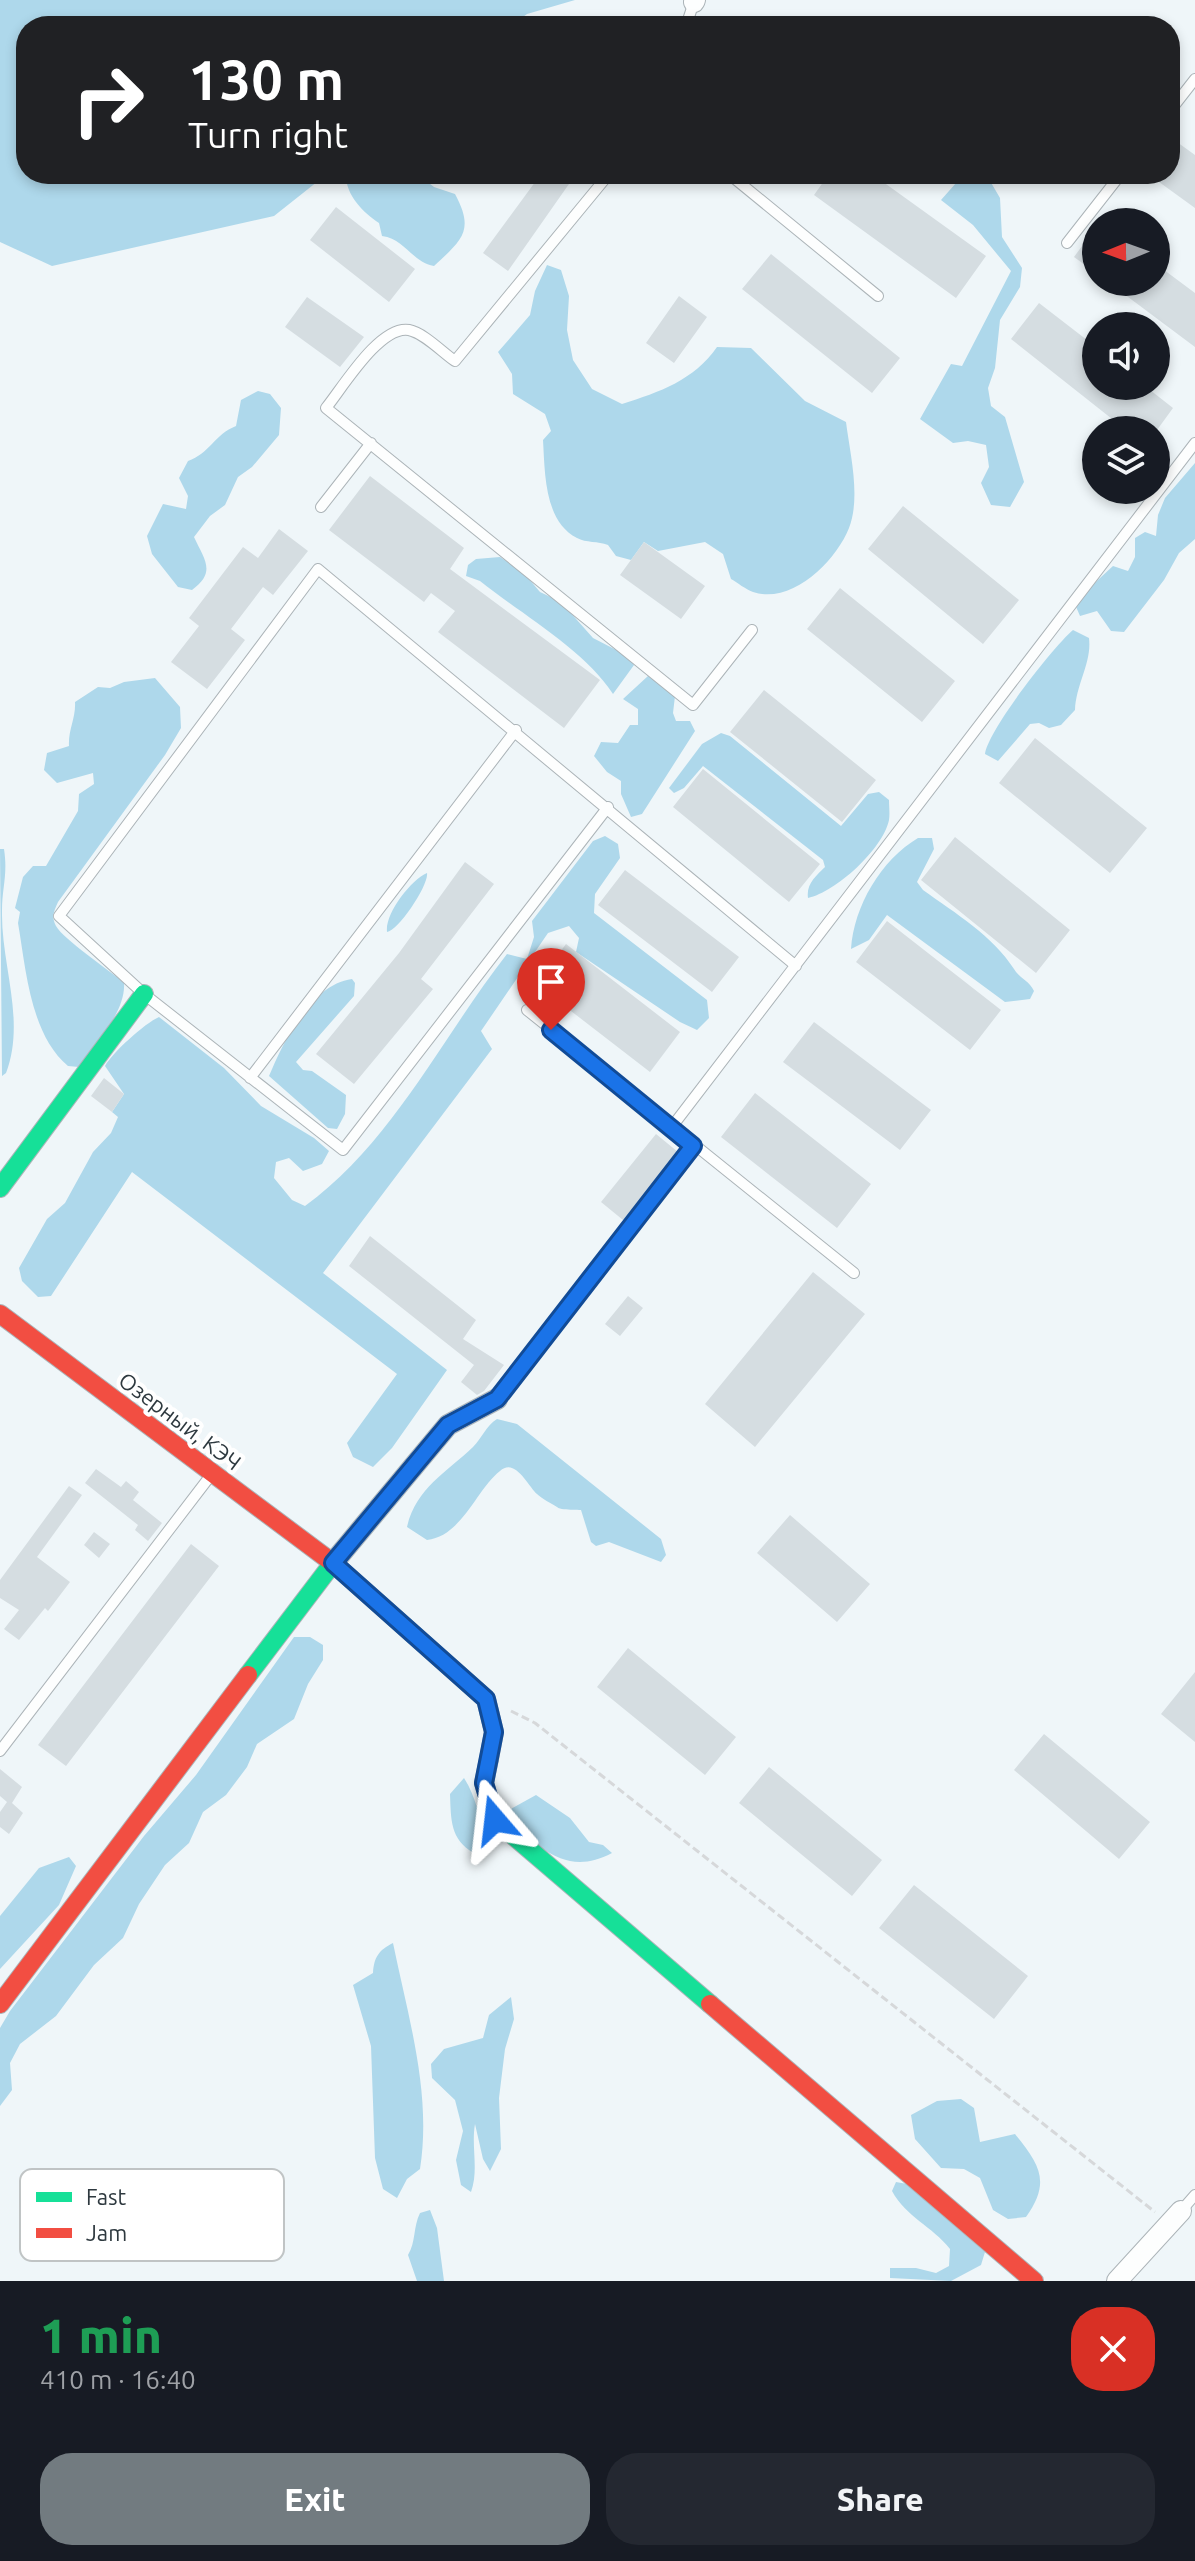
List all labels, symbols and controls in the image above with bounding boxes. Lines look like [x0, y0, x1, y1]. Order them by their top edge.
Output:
icon: right [56, 48, 160, 152]
text: 130 m [188, 48, 344, 111]
text: Turn right [188, 114, 348, 155]
north arrow [1082, 208, 1170, 296]
map controls [1082, 208, 1170, 504]
button: sound [1082, 312, 1170, 400]
button: layers [1082, 416, 1170, 504]
pin [517, 948, 585, 1030]
icon: arrive [529, 960, 573, 1004]
street label: Озерный, КЭЧ [114, 1367, 246, 1475]
position arrow [453, 1778, 537, 1862]
legend [20, 2169, 284, 2261]
text: Fast [86, 2184, 127, 2209]
text: Jam [86, 2220, 127, 2245]
button: close [1071, 2307, 1155, 2391]
text: 1 min [40, 2308, 162, 2362]
text: 410 m · 16:40 [40, 2365, 196, 2394]
button: Exit [40, 2453, 590, 2545]
button: Share [606, 2453, 1155, 2545]

